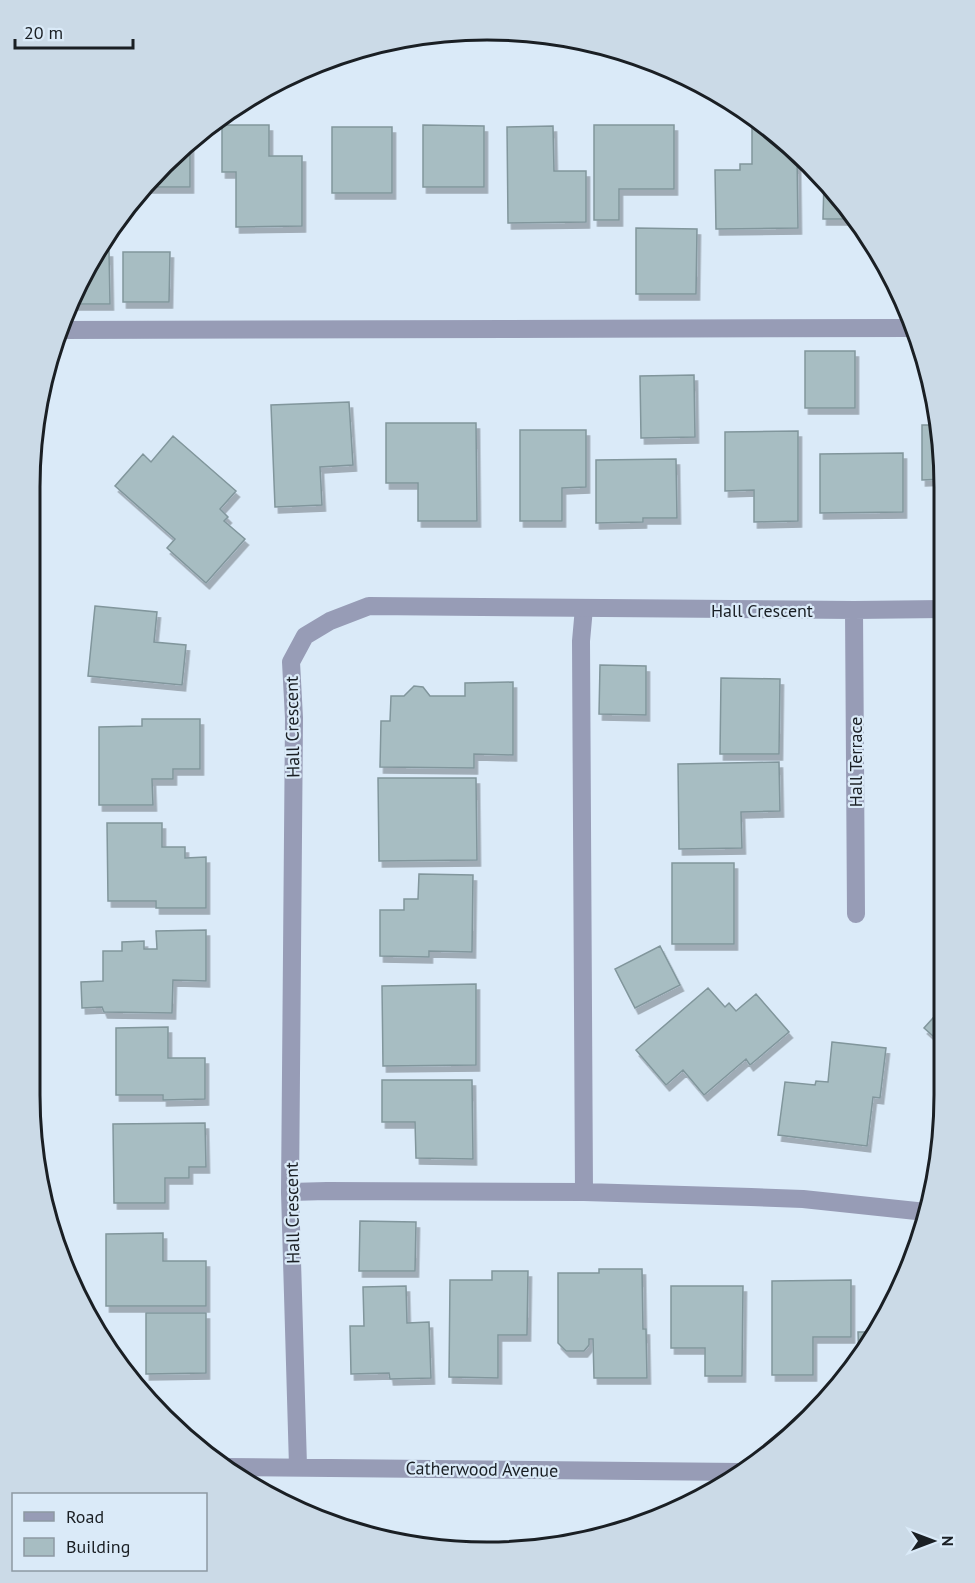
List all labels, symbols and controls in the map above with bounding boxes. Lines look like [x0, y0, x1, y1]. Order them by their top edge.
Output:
scale bar [15, 12, 134, 50]
text: 20 m [24, 21, 63, 44]
street label: Hall Crescent [711, 599, 813, 622]
street label: Hall Crescent [280, 676, 304, 778]
street label: Hall Terrace [844, 717, 867, 807]
street label: Hall Crescent [280, 1162, 304, 1264]
street label: Catherwood Avenue [406, 1456, 558, 1482]
legend [12, 1493, 207, 1571]
text: Road [66, 1505, 104, 1528]
north arrow [903, 1511, 963, 1571]
text: Building [66, 1535, 130, 1558]
text: N [938, 1536, 958, 1546]

